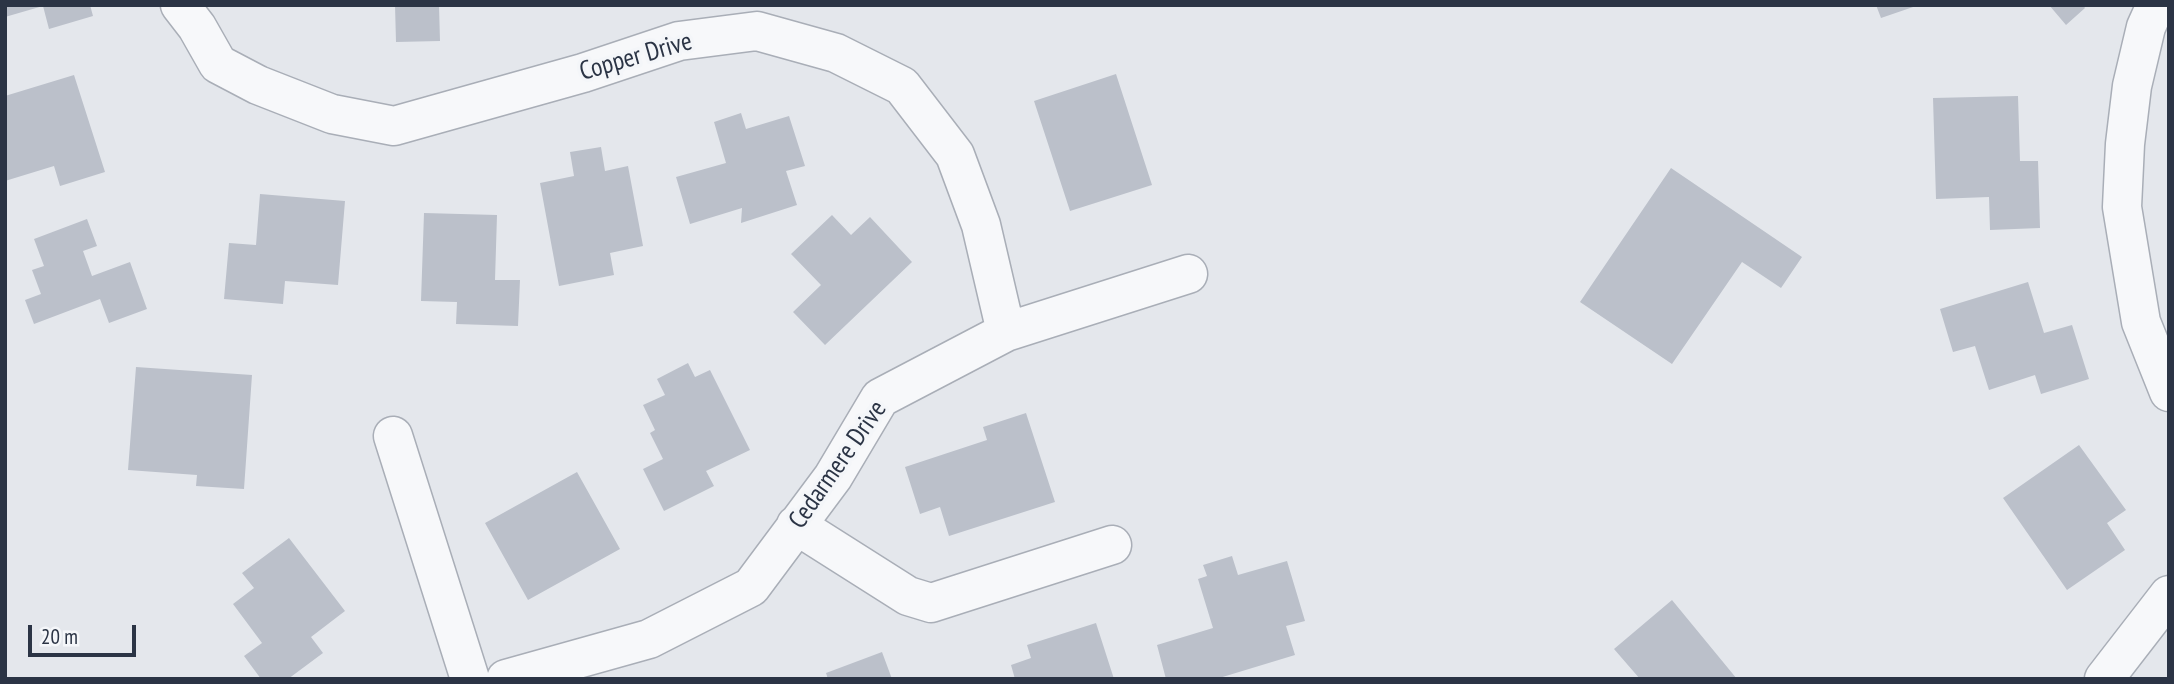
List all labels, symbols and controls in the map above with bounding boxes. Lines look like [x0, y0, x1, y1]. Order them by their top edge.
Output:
street label: Copper Drive [576, 26, 696, 88]
street label: Cedarmere Drive [782, 395, 894, 535]
scale bar [32, 610, 140, 654]
text: 20 m [41, 623, 78, 650]

